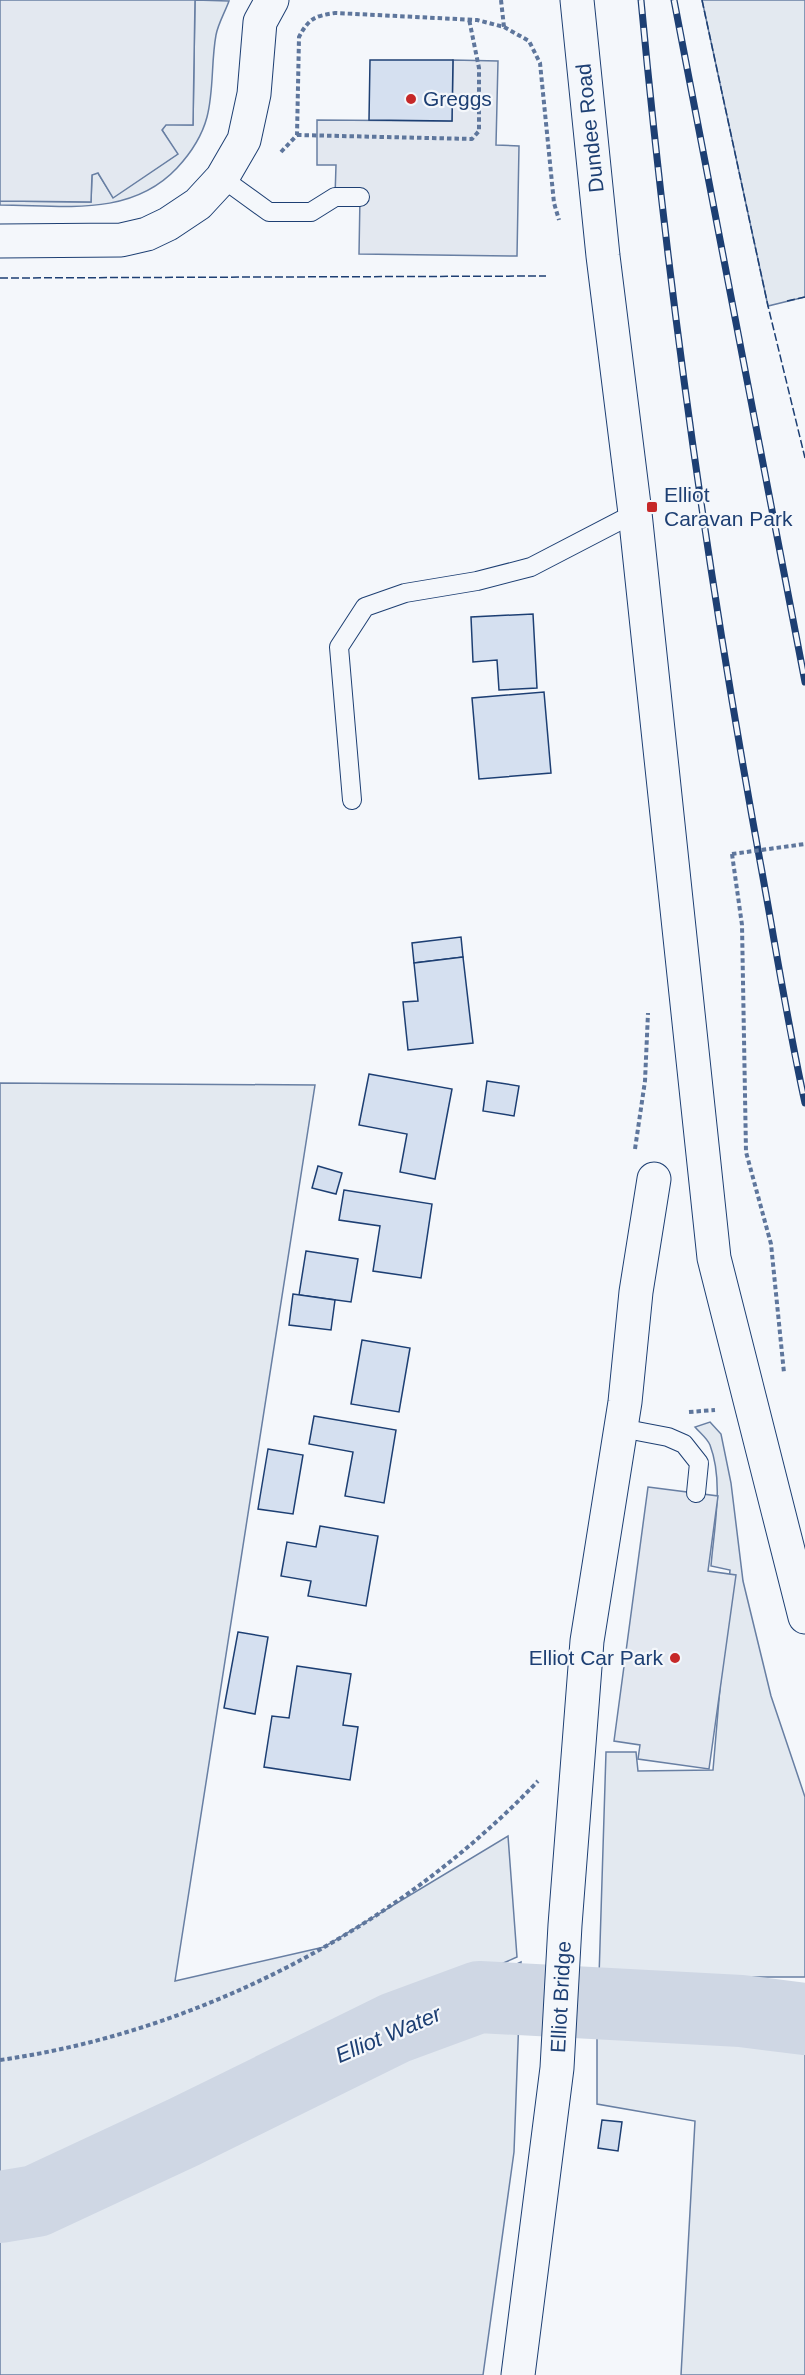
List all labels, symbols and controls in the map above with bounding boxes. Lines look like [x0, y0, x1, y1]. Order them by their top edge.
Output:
street label: Dundee Road [571, 62, 608, 194]
place label: Greggs [423, 87, 492, 110]
marker: Greggs [404, 92, 418, 106]
place label: Elliot Caravan Park [664, 483, 793, 530]
marker: Elliot Caravan Park [645, 500, 659, 514]
place label: Elliot Car Park [529, 1646, 664, 1669]
marker: Elliot Car Park [668, 1651, 682, 1665]
street label: Elliot Bridge [546, 1940, 575, 2054]
water label: Elliot Water [332, 2000, 446, 2068]

